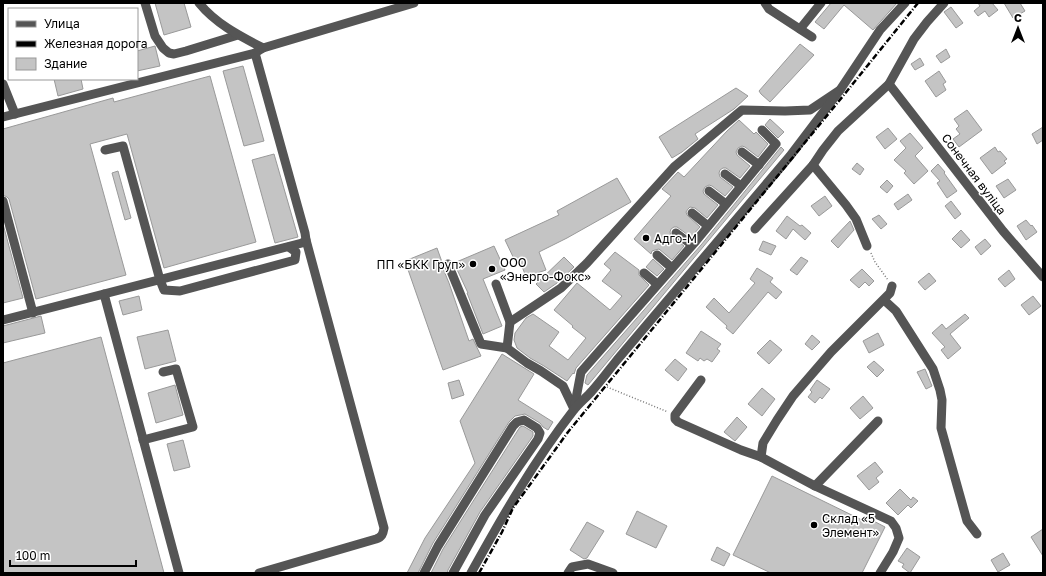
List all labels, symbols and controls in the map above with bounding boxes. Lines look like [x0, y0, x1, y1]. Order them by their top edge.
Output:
legend [8, 8, 138, 80]
north arrow [998, 8, 1038, 48]
text: С [1014, 11, 1022, 24]
text: Улица [44, 16, 80, 31]
text: Железная дорога [44, 36, 147, 51]
text: Здание [44, 56, 87, 71]
street label: Сонечная вуліца [939, 130, 1009, 218]
place label: Адго-М [654, 231, 697, 246]
marker: Адго-М [641, 233, 651, 243]
place label: ООО «Энерго-Фокс» [500, 255, 591, 284]
place label: ПП «БКК Груп» [377, 257, 465, 272]
marker: ПП «БКК Груп» [468, 259, 478, 269]
marker: ООО «Энерго-Фокс» [487, 264, 497, 274]
place label: Склад «5 Элемент» [822, 511, 880, 540]
marker: Склад «5 Элемент» [809, 520, 819, 530]
scale bar [10, 542, 136, 568]
text: 100 m [16, 548, 50, 563]

